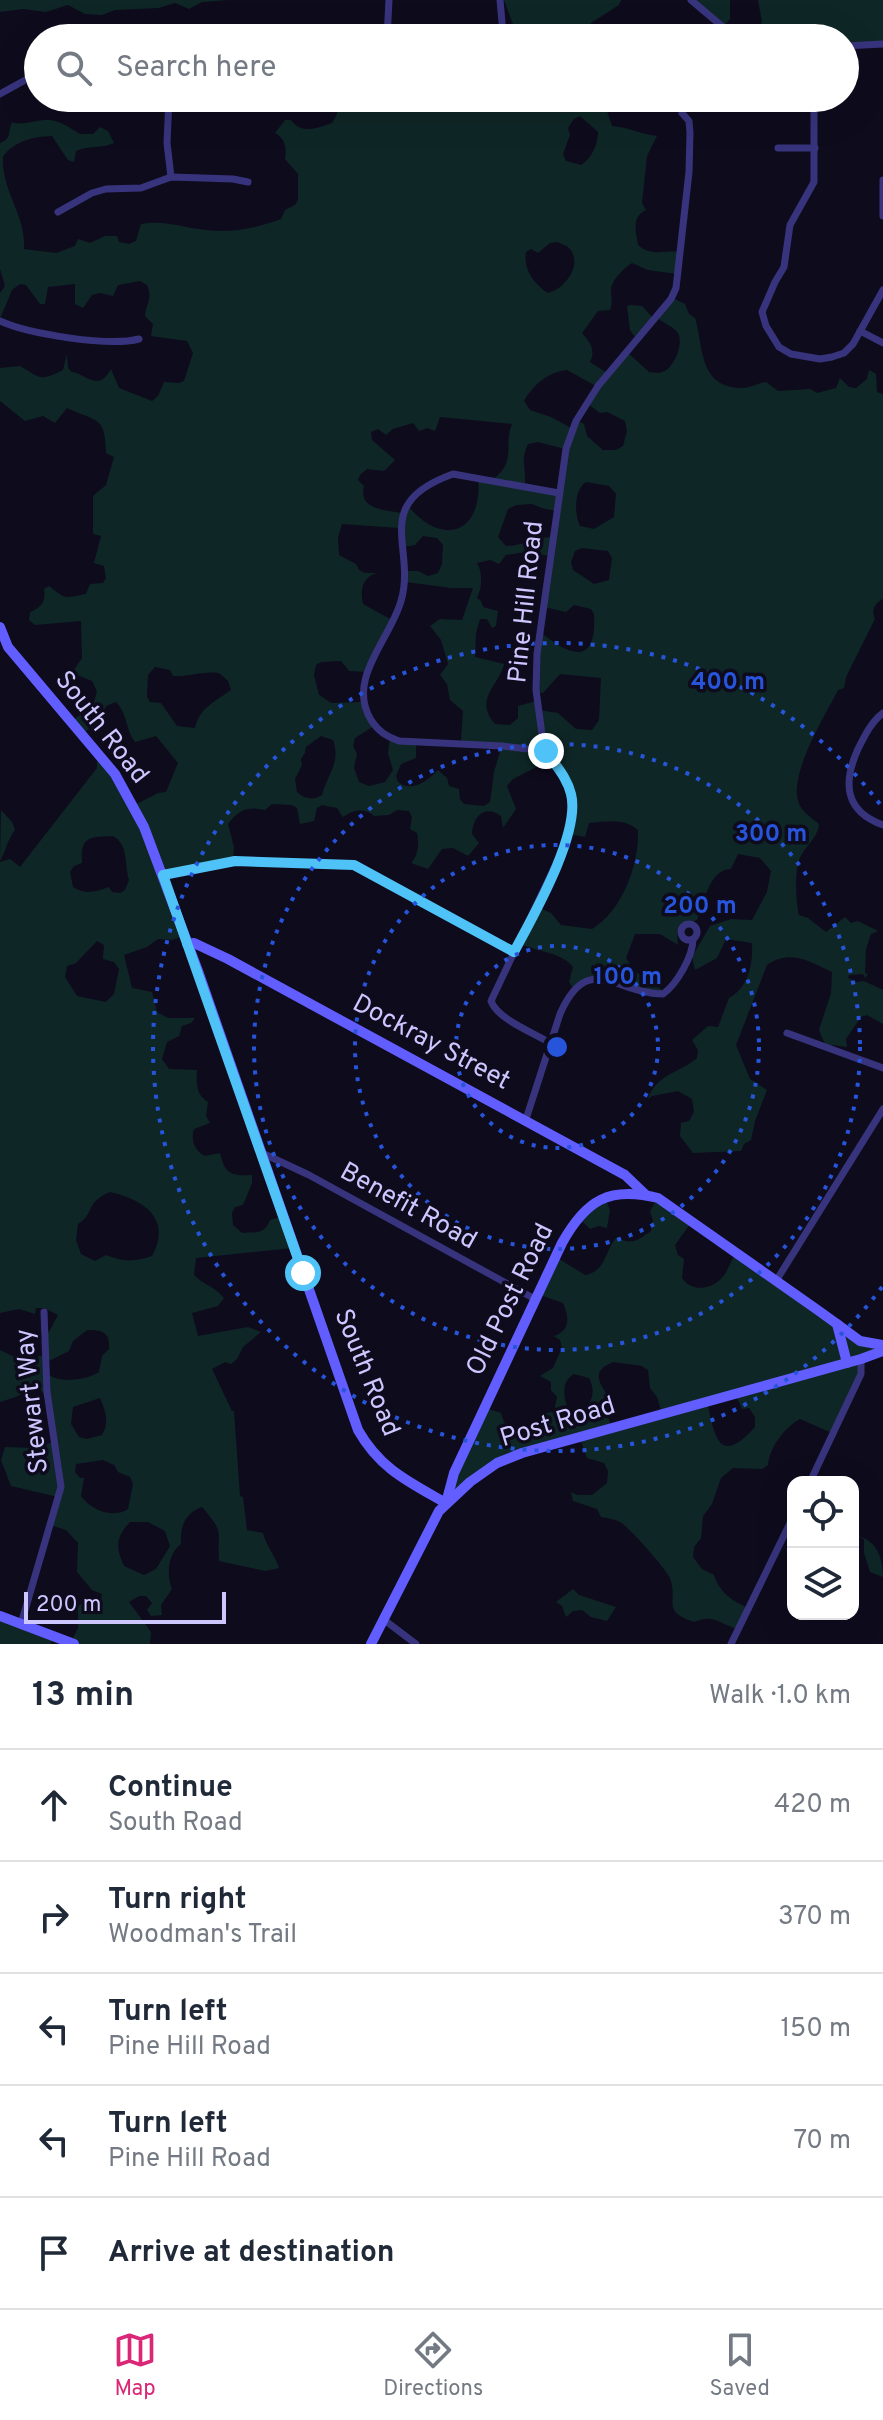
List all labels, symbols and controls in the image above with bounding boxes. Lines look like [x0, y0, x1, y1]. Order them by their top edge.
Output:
search box [24, 24, 859, 112]
icon: search [52, 46, 96, 90]
text: Search here [116, 50, 276, 87]
street label: Pine Hill Road [502, 519, 552, 685]
street label: South Road [47, 665, 155, 791]
text: 400 m [691, 668, 765, 698]
route end [528, 733, 564, 769]
text: 300 m [735, 820, 807, 850]
text: 200 m [663, 892, 737, 922]
text: 100 m [594, 963, 662, 993]
street label: Dockray Street [346, 988, 516, 1098]
centre of rings [543, 1033, 571, 1061]
street label: Benefit Road [334, 1156, 482, 1258]
street label: Old Post Road [460, 1218, 562, 1382]
route start [285, 1255, 321, 1291]
street label: South Road [326, 1304, 406, 1442]
street label: Stewart Way [9, 1327, 57, 1475]
street label: Post Road [496, 1390, 620, 1456]
map controls [787, 1476, 859, 1620]
button: locate [787, 1476, 859, 1548]
button: layers [787, 1548, 859, 1620]
scale bar [24, 1588, 226, 1624]
text: 200 m [36, 1592, 101, 1619]
text: 13 min [32, 1675, 134, 1718]
text: Walk · 1.0 km [709, 1680, 851, 1713]
text: Continue [108, 1770, 233, 1807]
icon: ahead [32, 1783, 76, 1827]
text: 420 m [774, 1789, 851, 1822]
text: South Road [108, 1807, 243, 1840]
text: Turn right [108, 1882, 246, 1919]
icon: right [32, 1895, 76, 1939]
text: 370 m [778, 1901, 851, 1934]
text: Woodman's Trail [108, 1919, 297, 1952]
text: Turn left [108, 1994, 228, 2031]
icon: left [32, 2007, 76, 2051]
text: 150 m [780, 2013, 851, 2046]
text: Pine Hill Road [108, 2031, 271, 2064]
text: Turn left [108, 2106, 228, 2143]
icon: left [32, 2119, 76, 2163]
text: 70 m [793, 2125, 851, 2158]
text: Pine Hill Road [108, 2143, 271, 2176]
icon: arrive [32, 2231, 76, 2275]
text: Arrive at destination [108, 2235, 394, 2272]
tab: Map [113, 2328, 157, 2403]
tab: Directions [383, 2328, 483, 2403]
tab: Saved [709, 2328, 770, 2403]

